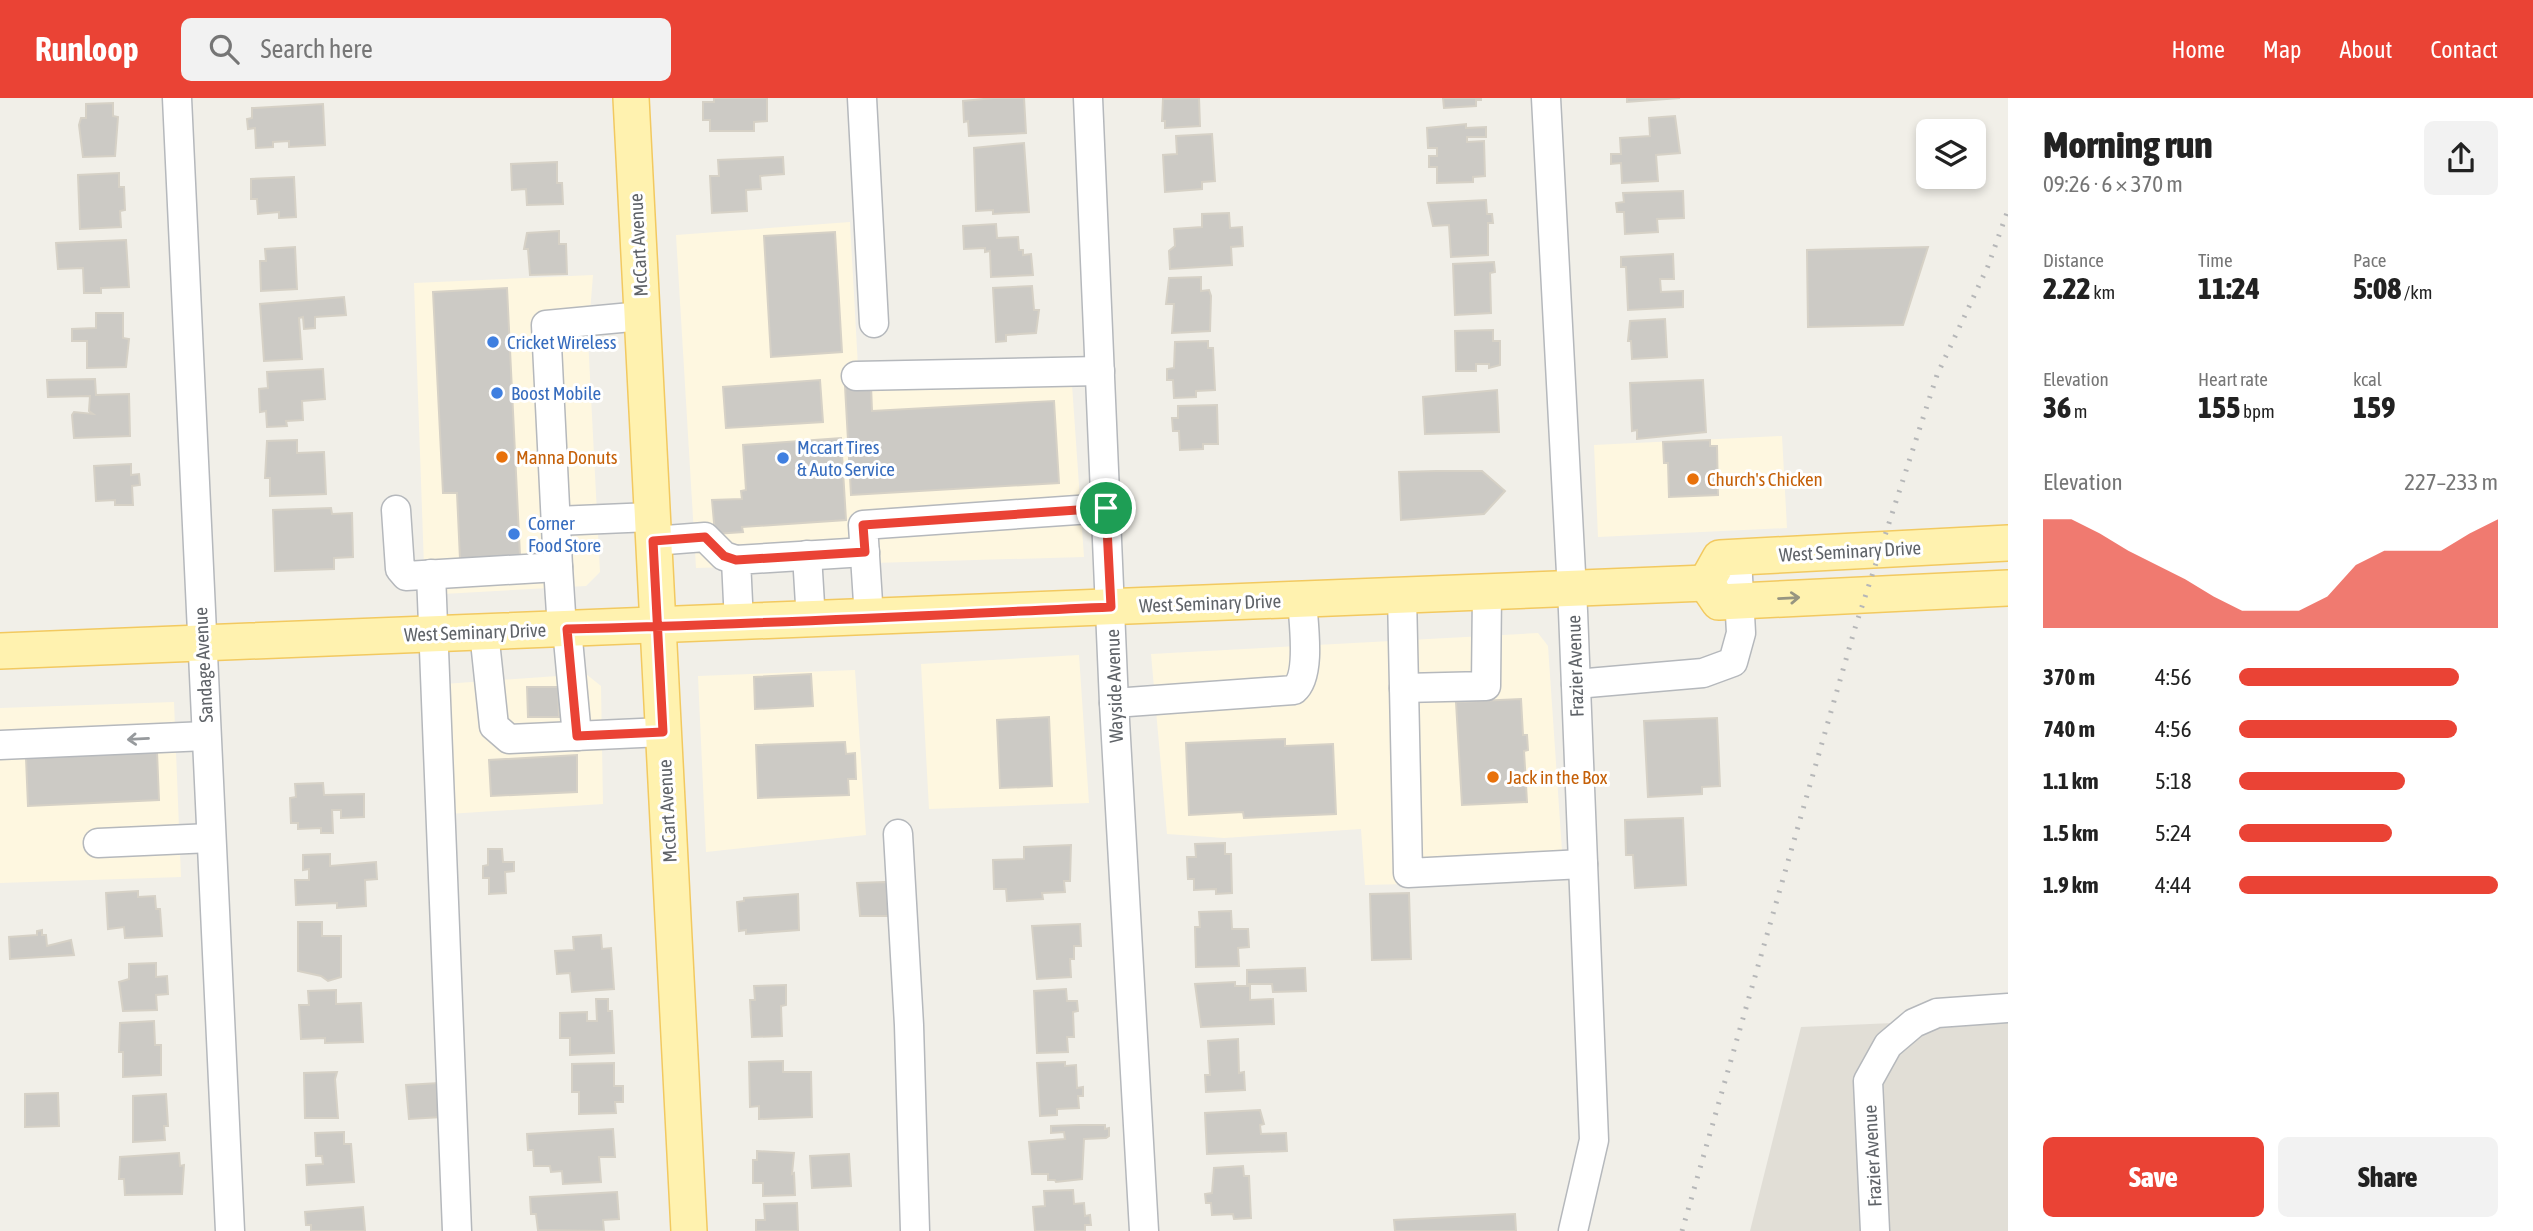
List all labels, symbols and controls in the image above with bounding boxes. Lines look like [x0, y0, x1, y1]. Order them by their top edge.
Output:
search box [181, 18, 671, 81]
text: Runloop [35, 30, 139, 68]
icon: search [205, 30, 243, 68]
text: Search here [261, 34, 373, 64]
text: Home [2171, 36, 2225, 63]
text: Map [2263, 36, 2301, 63]
text: About [2339, 36, 2392, 63]
text: Contact [2430, 36, 2498, 63]
map controls [1916, 119, 1986, 189]
button: layers [1916, 119, 1986, 189]
button: share [2424, 121, 2498, 195]
text: Morning run [2043, 123, 2213, 166]
text: 09:26 · 6 × 370 m [2043, 171, 2183, 197]
street label: McCart Avenue [624, 193, 652, 297]
text: Distance [2043, 249, 2104, 271]
text: Time [2198, 249, 2233, 271]
text: Pace [2353, 249, 2386, 271]
text: 2.22 [2043, 271, 2091, 305]
text: 11:24 [2198, 271, 2260, 305]
text: 5:08 [2353, 271, 2401, 305]
text: km [2091, 281, 2115, 303]
text: /km [2401, 281, 2432, 303]
place label: Cricket Wireless [507, 331, 617, 353]
marker: Cricket Wireless [485, 334, 501, 350]
text: Elevation [2043, 368, 2109, 390]
text: Heart rate [2198, 368, 2268, 390]
text: kcal [2353, 368, 2382, 390]
place label: Boost Mobile [511, 382, 601, 404]
marker: Boost Mobile [489, 385, 505, 401]
text: 36 [2043, 390, 2071, 424]
text: 155 [2198, 390, 2240, 424]
text: 159 [2353, 390, 2395, 424]
text: m [2071, 400, 2088, 422]
text: bpm [2240, 400, 2275, 422]
place label: Mccart Tires & Auto Service [797, 436, 895, 480]
place label: Manna Donuts [516, 446, 618, 468]
marker: Manna Donuts [494, 449, 510, 465]
marker: Mccart Tires & Auto Service [775, 450, 791, 466]
place label: Church's Chicken [1707, 468, 1823, 490]
text: Elevation [2043, 469, 2123, 495]
text: 227–233 m [2404, 469, 2498, 495]
marker: Church's Chicken [1685, 471, 1701, 487]
pin [1076, 478, 1136, 538]
icon: arrive [1087, 489, 1125, 527]
place label: Corner Food Store [528, 512, 601, 556]
marker: Corner Food Store [506, 526, 522, 542]
street label: West Seminary Drive [1778, 536, 1922, 566]
street label: West Seminary Drive [1139, 590, 1281, 616]
one-way arrow [1777, 592, 1800, 605]
street label: Sandage Avenue [189, 607, 217, 723]
street label: Frazier Avenue [1562, 615, 1588, 717]
street label: West Seminary Drive [404, 619, 546, 645]
street label: Wayside Avenue [1101, 629, 1127, 743]
text: 370 m [2043, 664, 2095, 690]
text: 4:56 [2155, 664, 2192, 690]
text: 740 m [2043, 716, 2095, 742]
text: 4:56 [2155, 716, 2192, 742]
one-way arrow [127, 732, 150, 745]
street label: McCart Avenue [653, 759, 681, 863]
place label: Jack in the Box [1507, 766, 1608, 788]
text: 1.1 km [2043, 768, 2099, 794]
text: 5:18 [2155, 768, 2192, 794]
marker: Jack in the Box [1485, 769, 1501, 785]
text: 1.5 km [2043, 820, 2099, 846]
text: 5:24 [2155, 820, 2192, 846]
text: 1.9 km [2043, 872, 2099, 898]
text: 4:44 [2155, 872, 2192, 898]
street label: Frazier Avenue [1858, 1105, 1886, 1207]
button: Save [2043, 1137, 2264, 1217]
button: Share [2278, 1137, 2498, 1217]

